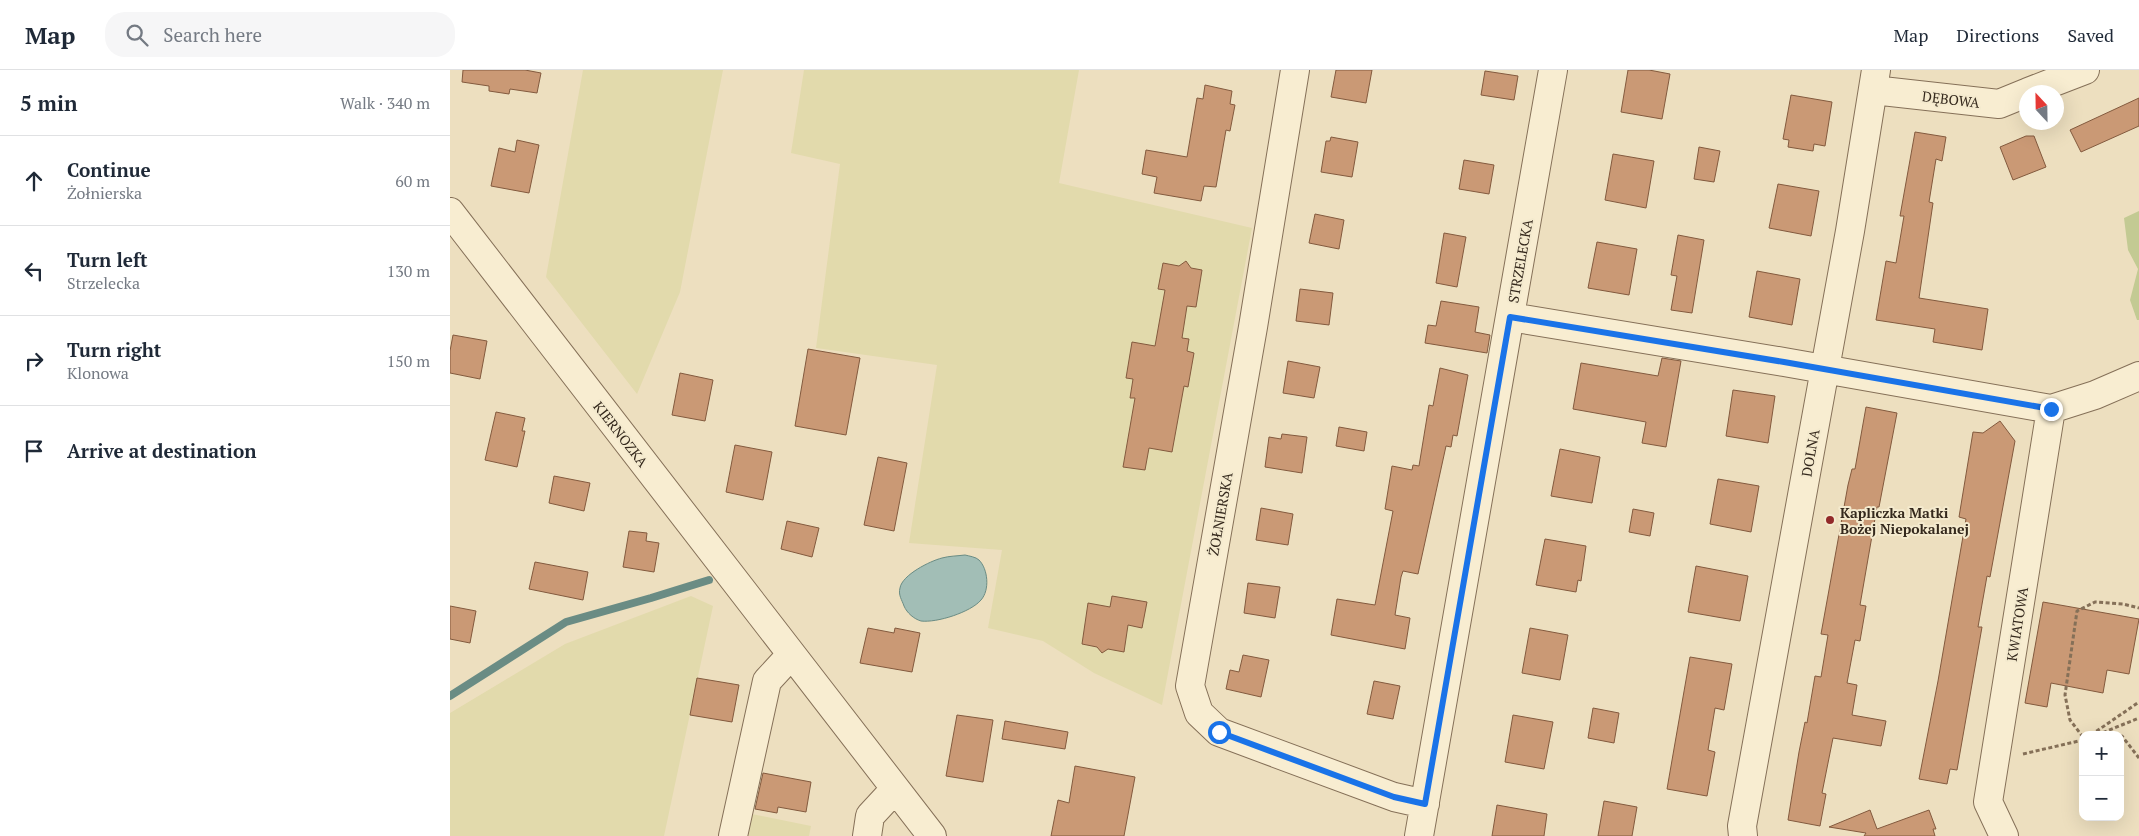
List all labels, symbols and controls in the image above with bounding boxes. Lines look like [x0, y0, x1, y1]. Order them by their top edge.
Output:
search box [105, 12, 455, 57]
text: Map [25, 19, 75, 51]
icon: search [123, 21, 151, 49]
text: Search here [163, 22, 262, 47]
text: Map [1893, 23, 1928, 47]
text: Directions [1956, 23, 2039, 47]
text: Saved [2067, 23, 2114, 47]
north arrow [2019, 85, 2064, 130]
street label: DĘBOWA [1921, 86, 1981, 112]
text: 5 min [20, 89, 77, 117]
text: Walk · 340 m [340, 92, 430, 114]
text: Continue [67, 157, 151, 182]
icon: ahead [20, 167, 48, 195]
text: 60 m [395, 170, 430, 192]
text: Żołnierska [67, 182, 142, 204]
street label: STRZELECKA [1503, 217, 1537, 304]
text: Turn left [67, 247, 148, 272]
icon: left [20, 257, 48, 285]
text: 130 m [387, 260, 430, 282]
text: Strzelecka [67, 272, 140, 294]
text: Turn right [67, 337, 161, 362]
icon: right [20, 347, 48, 375]
text: 150 m [387, 350, 430, 372]
text: Klonowa [67, 362, 129, 384]
street label: KIERNOZKA [589, 397, 653, 471]
route end [2040, 398, 2063, 421]
street label: DOLNA [1796, 427, 1824, 478]
icon: arrive [20, 437, 48, 465]
text: Arrive at destination [67, 438, 256, 463]
street label: ŻOŁNIERSKA [1203, 470, 1237, 557]
place label: Kapliczka Matki Bożej Niepokalanej [1840, 503, 1969, 538]
marker: Kapliczka Matki Bożej Niepokalanej [1824, 514, 1836, 526]
street label: KWIATOWA [2002, 585, 2032, 663]
route start [1208, 721, 1231, 744]
map controls [2079, 731, 2124, 821]
button: + [2079, 731, 2124, 776]
button: − [2079, 776, 2124, 821]

